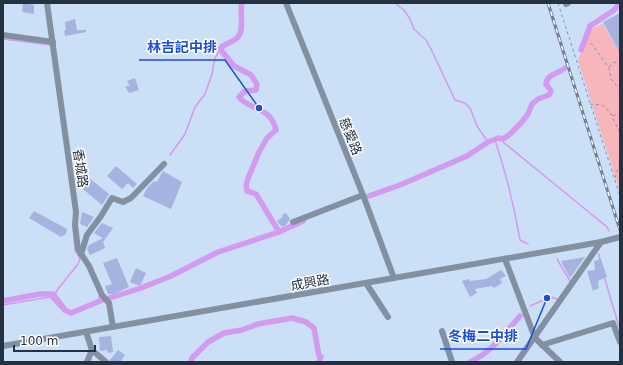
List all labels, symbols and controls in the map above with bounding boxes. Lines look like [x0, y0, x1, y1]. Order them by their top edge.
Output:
callout: 林吉記中排 [139, 34, 225, 60]
text: 林吉記中排 [147, 39, 217, 55]
street label: 慈愛路 [336, 115, 365, 157]
street label: 香城路 [70, 148, 91, 188]
street label: 成興路 [290, 272, 331, 293]
callout: 冬梅二中排 [440, 323, 526, 349]
scale bar [14, 327, 95, 353]
text: 冬梅二中排 [448, 328, 518, 344]
text: 100 m [20, 334, 58, 348]

